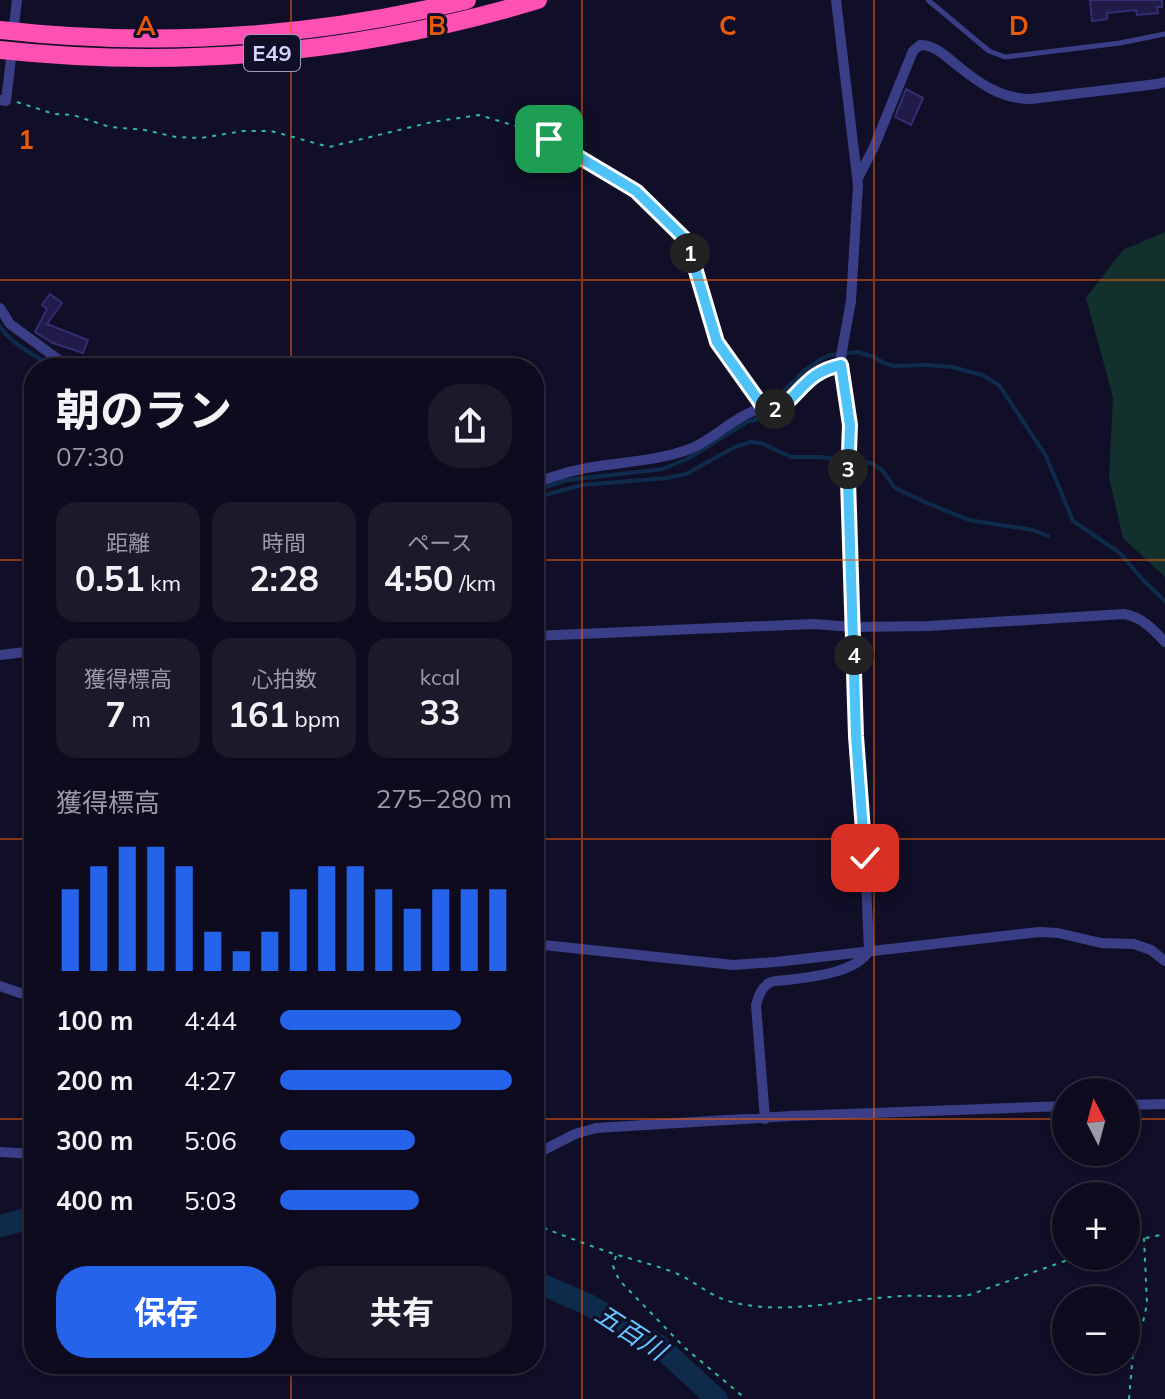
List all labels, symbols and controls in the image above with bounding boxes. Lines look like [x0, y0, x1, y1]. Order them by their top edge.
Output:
text: A [136, 9, 156, 42]
text: B [428, 9, 446, 42]
text: C [719, 9, 737, 42]
text: D [1009, 9, 1029, 42]
road number: E49 [244, 35, 300, 71]
pin [515, 105, 583, 173]
icon: arrive [527, 117, 571, 161]
text: 1 [18, 123, 34, 156]
pin: 1 [670, 233, 710, 273]
text: 1 [683, 239, 697, 267]
text: 朝のラン [56, 382, 232, 437]
button: share [428, 384, 512, 468]
pin: 2 [755, 389, 795, 429]
text: 2 [768, 395, 782, 423]
text: 07:30 [56, 440, 124, 473]
pin: 3 [828, 449, 868, 489]
text: 3 [841, 455, 855, 483]
text: 距離 [106, 529, 150, 557]
text: 時間 [262, 529, 306, 557]
text: ペース [408, 529, 472, 557]
text: 0.51 [75, 557, 145, 600]
text: 2:28 [249, 557, 319, 600]
text: 4:50 [384, 557, 454, 600]
text: km [145, 569, 181, 597]
text: /km [454, 569, 496, 597]
pin: 4 [834, 635, 874, 675]
text: 4 [847, 641, 861, 669]
text: kcal [420, 663, 460, 691]
text: 獲得標高 [84, 665, 172, 693]
text: 心拍数 [251, 665, 317, 693]
text: 33 [420, 691, 460, 734]
text: 7 [105, 693, 126, 736]
text: 161 [228, 693, 289, 736]
text: m [126, 705, 151, 733]
text: bpm [289, 705, 340, 733]
text: 275–280 m [376, 782, 512, 815]
text: 獲得標高 [56, 786, 160, 819]
pin [831, 824, 899, 892]
icon: check [843, 836, 887, 880]
text: 100 m [56, 1004, 133, 1037]
text: 4:44 [184, 1004, 237, 1037]
text: 200 m [56, 1064, 133, 1097]
text: 4:27 [184, 1064, 237, 1097]
north arrow [1052, 1078, 1140, 1166]
map controls [1052, 1078, 1140, 1374]
text: 300 m [56, 1124, 133, 1157]
text: 5:06 [184, 1124, 237, 1157]
button: + [1052, 1182, 1140, 1270]
text: 400 m [56, 1184, 133, 1217]
text: 5:03 [184, 1184, 237, 1217]
button: 保存 [56, 1266, 276, 1358]
button: 共有 [292, 1266, 512, 1358]
button: − [1052, 1286, 1140, 1374]
water label: 五百川 [589, 1297, 675, 1369]

